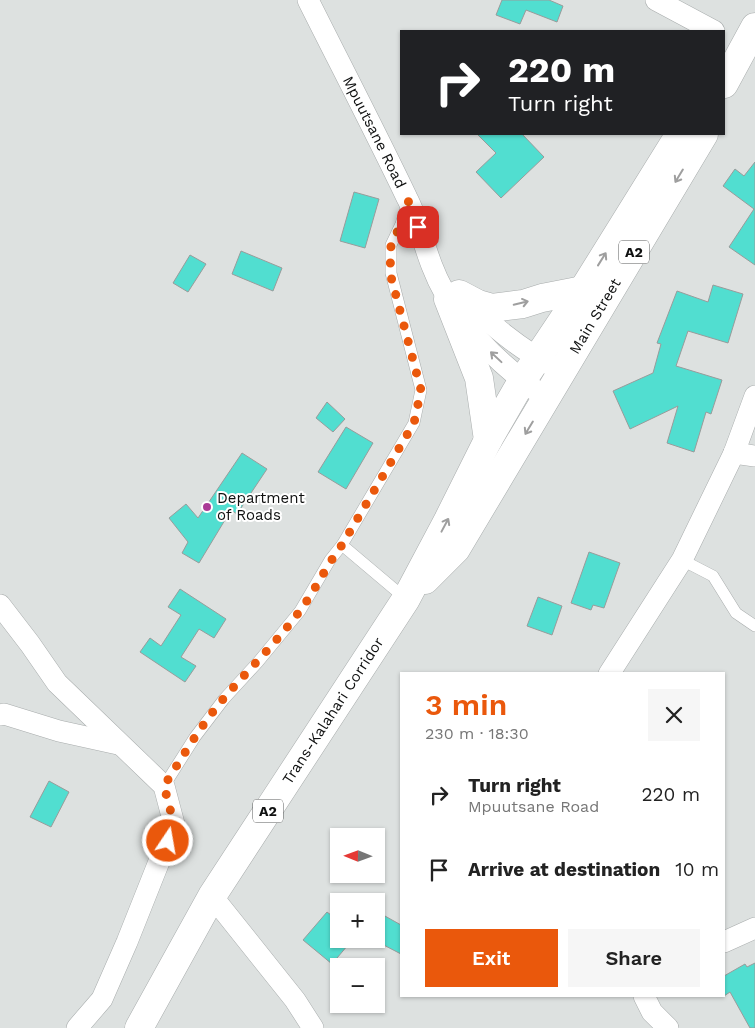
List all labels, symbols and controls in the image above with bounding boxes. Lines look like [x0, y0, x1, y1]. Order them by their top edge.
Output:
text: 220 m [508, 49, 615, 91]
icon: right [425, 50, 490, 115]
street label: Mpuutsane Road [339, 73, 410, 191]
text: Turn right [508, 91, 613, 116]
one-way arrow [674, 168, 684, 183]
pin [397, 206, 439, 248]
icon: arrive [404, 213, 432, 241]
road number: A2 [619, 240, 649, 264]
one-way arrow [598, 252, 608, 266]
street label: Main Street [566, 275, 625, 357]
one-way arrow [513, 298, 529, 307]
one-way arrow [489, 351, 502, 363]
one-way arrow [524, 420, 534, 434]
place label: Department of Roads [217, 489, 305, 524]
marker: Department of Roads [201, 501, 213, 513]
one-way arrow [441, 518, 450, 533]
street label: Trans-Kalahari Corridor [278, 634, 387, 788]
text: 3 min [425, 687, 507, 722]
button: close [648, 689, 700, 741]
text: 230 m · 18:30 [425, 724, 529, 743]
text: Turn right [468, 774, 561, 797]
icon: right [425, 781, 453, 809]
text: 220 m [641, 783, 700, 806]
text: Mpuutsane Road [468, 797, 599, 816]
road number: A2 [253, 799, 283, 822]
position arrow [141, 814, 193, 866]
north arrow [330, 828, 385, 882]
map controls [330, 828, 385, 1013]
icon: arrive [425, 856, 453, 884]
text: Arrive at destination [468, 858, 660, 881]
text: 10 m [675, 858, 719, 881]
button: + [330, 893, 385, 948]
button: Exit [425, 929, 558, 987]
button: Share [568, 929, 700, 987]
button: − [330, 958, 385, 1013]

